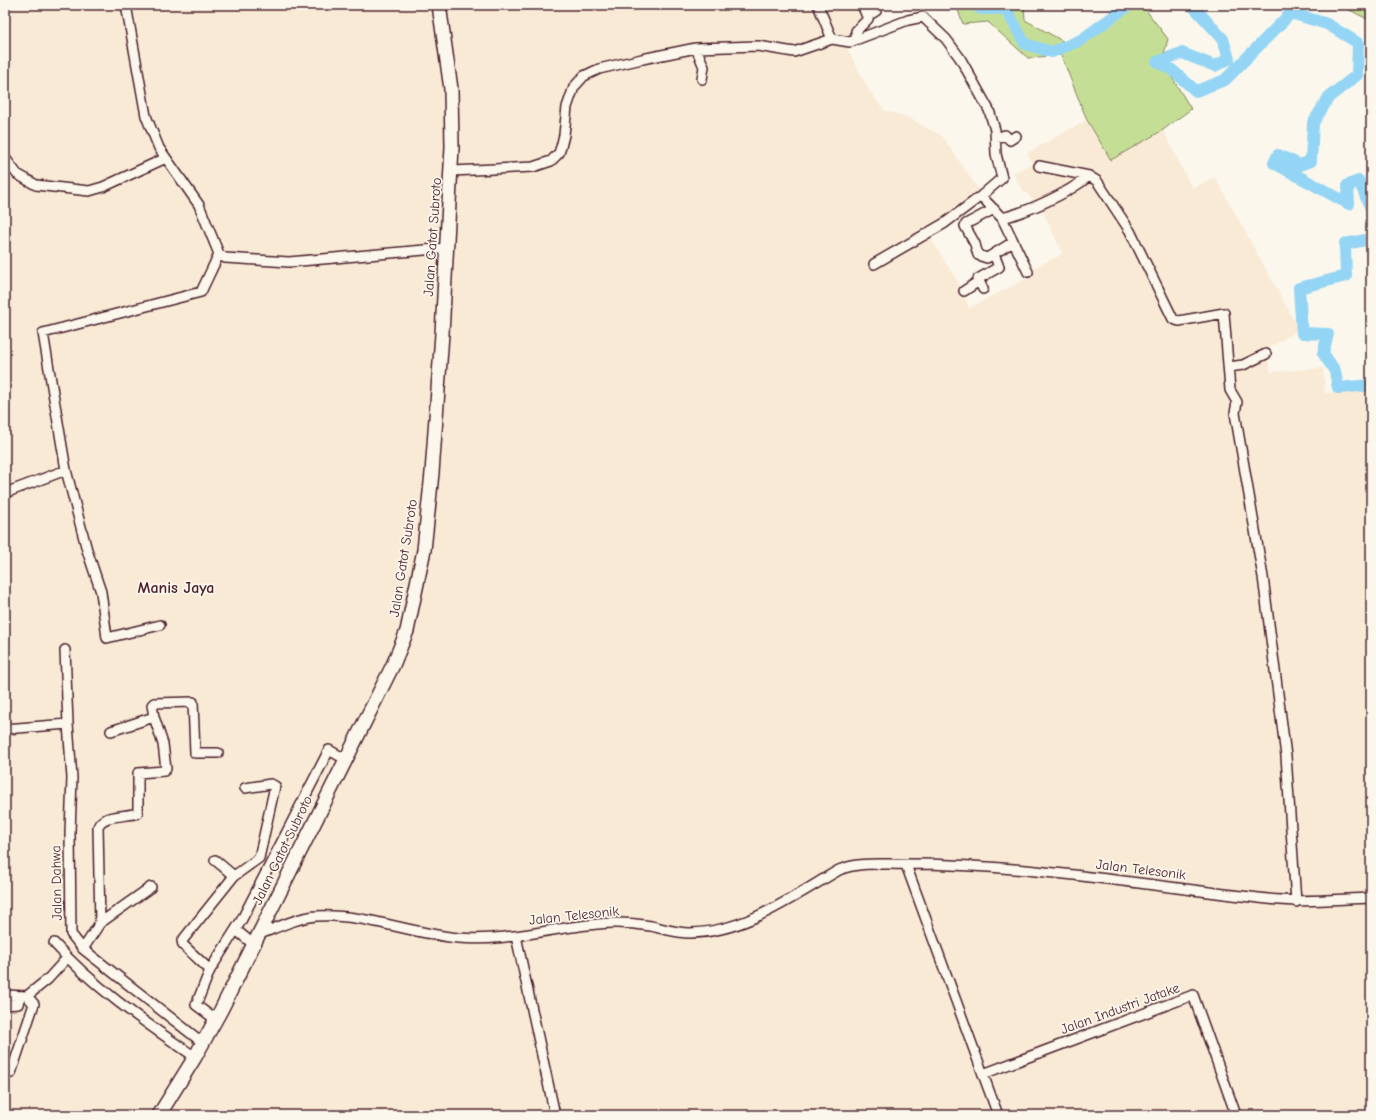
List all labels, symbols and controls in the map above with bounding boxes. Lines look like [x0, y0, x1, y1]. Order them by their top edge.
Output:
street label: Jalan Gatot Subroto [420, 177, 445, 297]
street label: Jalan Gatot Subroto [386, 498, 421, 618]
district label: Manis Jaya [138, 579, 214, 597]
street label: Jalan Gatot Subroto [249, 793, 316, 907]
street label: Jalan Dahwa [47, 845, 66, 921]
street label: Jalan Telesonik [1095, 856, 1187, 883]
street label: Jalan Telesonik [528, 902, 620, 929]
street label: Jalan Industri Jatake [1058, 979, 1182, 1038]

